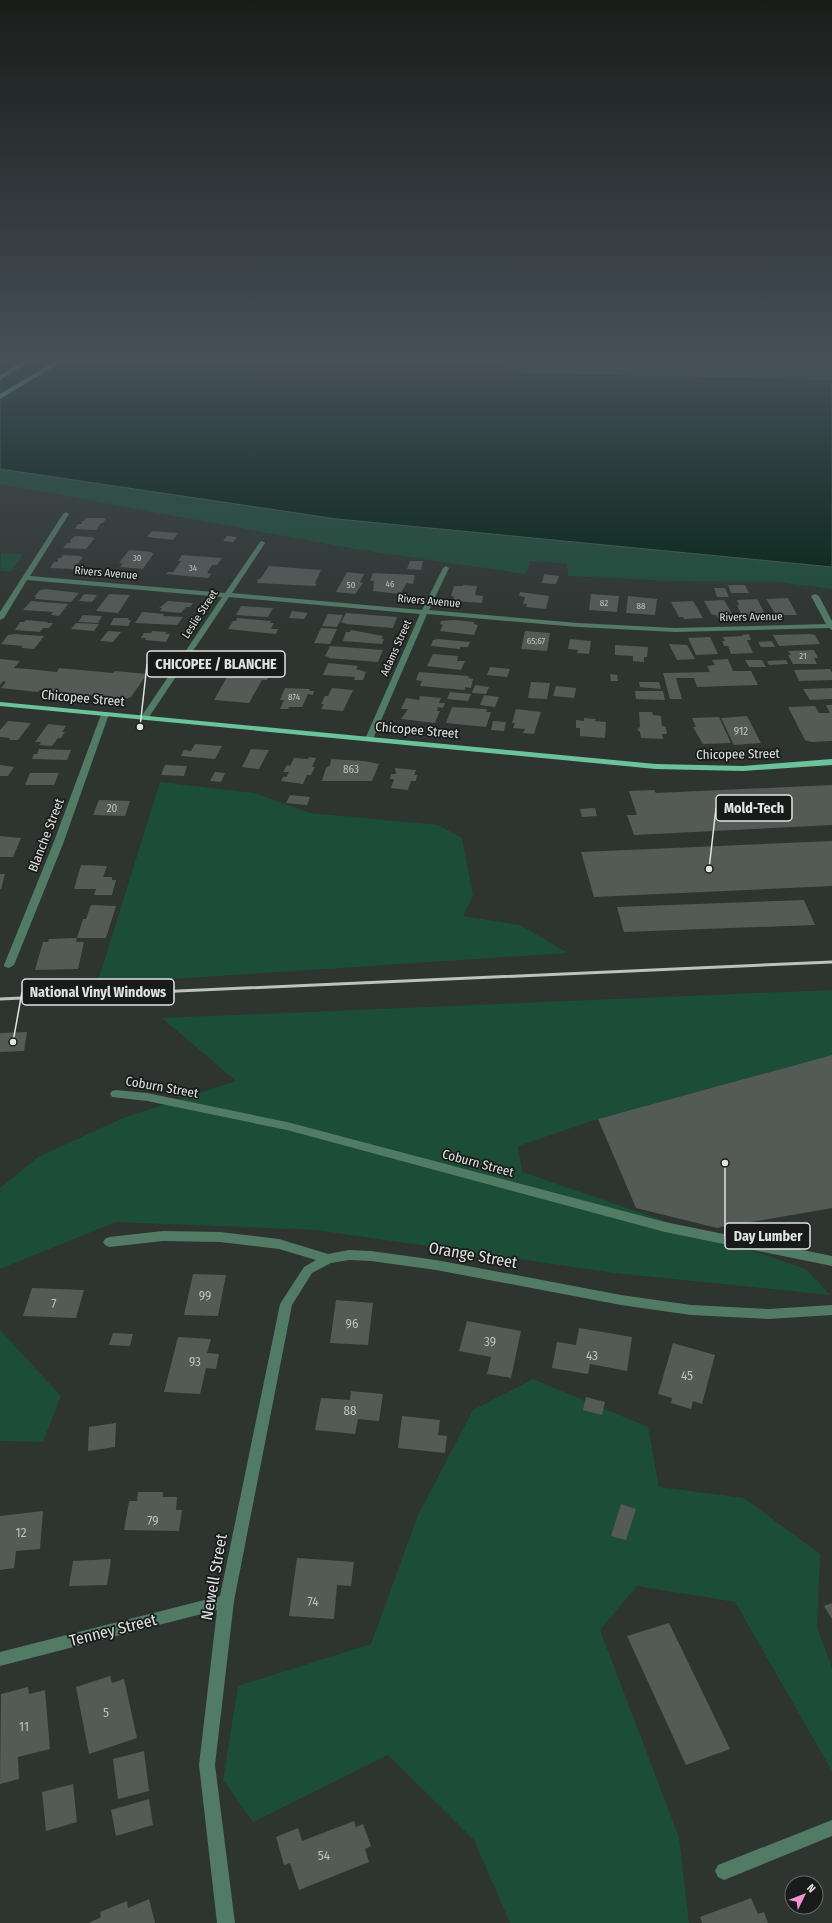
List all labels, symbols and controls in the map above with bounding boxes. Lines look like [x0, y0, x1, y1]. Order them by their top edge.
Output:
house number: 30 [133, 553, 142, 563]
house number: 34 [189, 563, 198, 573]
street label: Rivers Avenue [74, 564, 138, 582]
house number: 46 [386, 579, 395, 589]
house number: 50 [347, 580, 356, 590]
street label: Leslie Street [179, 587, 221, 641]
street label: Rivers Avenue [397, 592, 461, 610]
house number: 82 [600, 598, 608, 608]
house number: 88 [636, 601, 646, 611]
street label: Rivers Avenue [719, 610, 783, 624]
street label: Adams Street [378, 618, 414, 678]
house number: 65;67 [527, 636, 546, 646]
callout: CHICOPEE / BLANCHE [147, 651, 285, 677]
house number: 21 [799, 651, 807, 661]
text: CHICOPEE / BLANCHE [155, 656, 277, 673]
street label: Chicopee Street [41, 687, 126, 709]
house number: 874 [288, 692, 301, 702]
street label: Chicopee Street [375, 719, 460, 741]
house number: 912 [734, 725, 748, 738]
street label: Chicopee Street [696, 746, 781, 762]
house number: 863 [343, 763, 359, 776]
street label: Blanche Street [25, 795, 67, 874]
callout: Mold-Tech [716, 795, 792, 821]
text: Mold-Tech [724, 800, 784, 817]
house number: 20 [107, 802, 118, 815]
callout: National Vinyl Windows [22, 979, 174, 1005]
text: National Vinyl Windows [30, 984, 166, 1001]
street label: Coburn Street [125, 1073, 200, 1101]
street label: Coburn Street [441, 1146, 516, 1180]
callout: Day Lumber [725, 1223, 810, 1249]
text: Day Lumber [734, 1228, 803, 1245]
street label: Orange Street [427, 1238, 520, 1272]
house number: 99 [199, 1288, 211, 1303]
house number: 7 [51, 1296, 57, 1311]
house number: 96 [346, 1316, 358, 1331]
house number: 39 [484, 1334, 496, 1349]
house number: 43 [586, 1348, 598, 1363]
house number: 93 [189, 1354, 201, 1369]
house number: 45 [681, 1368, 693, 1383]
house number: 88 [344, 1403, 357, 1418]
house number: 79 [147, 1513, 159, 1528]
house number: 12 [16, 1525, 27, 1540]
street label: Newell Street [197, 1531, 231, 1622]
house number: 74 [307, 1594, 319, 1609]
street label: Tenney Street [67, 1610, 159, 1650]
house number: 5 [103, 1705, 109, 1720]
house number: 11 [19, 1719, 29, 1734]
house number: 54 [318, 1848, 330, 1863]
north arrow [784, 1875, 824, 1915]
text: N [804, 1882, 818, 1895]

